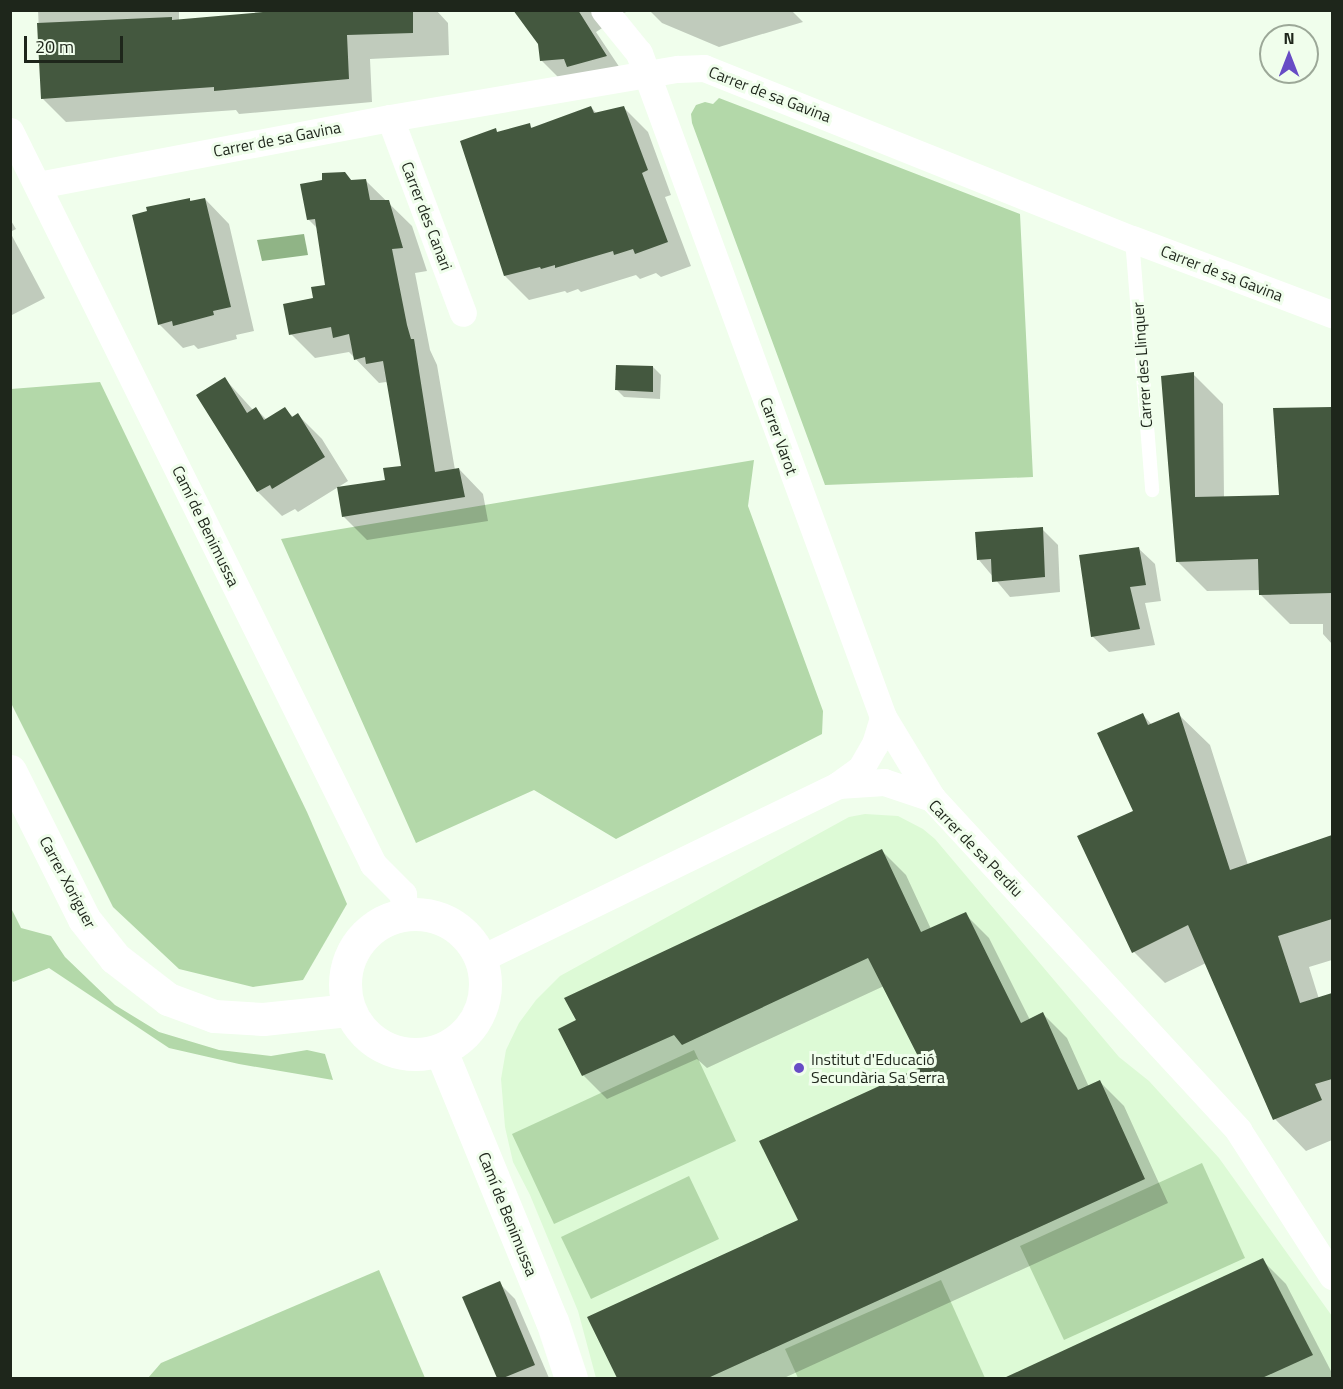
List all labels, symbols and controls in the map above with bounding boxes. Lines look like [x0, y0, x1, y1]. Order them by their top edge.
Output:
scale bar [27, 24, 126, 62]
north arrow [1259, 24, 1319, 84]
text: N [1283, 26, 1295, 50]
text: 20 m [35, 33, 74, 60]
street label: Carrer de sa Gavina [706, 62, 834, 126]
street label: Carrer de sa Gavina [212, 117, 342, 161]
street label: Carrer des Canari [397, 159, 457, 273]
street label: Carrer de sa Gavina [1158, 241, 1286, 305]
street label: Carrer des Llinquer [1128, 301, 1156, 429]
street label: Carrer Varot [756, 395, 802, 477]
street label: Camí de Benimussa [168, 462, 244, 590]
street label: Carrer de sa Perdiu [925, 796, 1027, 900]
street label: Carrer Xoriguer [36, 833, 100, 931]
place label: Institut d'Educació Secundària Sa Serra [811, 1049, 945, 1087]
marker: Institut d'Educació Secundària Sa Serra [792, 1061, 806, 1075]
street label: Camí de Benimussa [474, 1149, 542, 1279]

